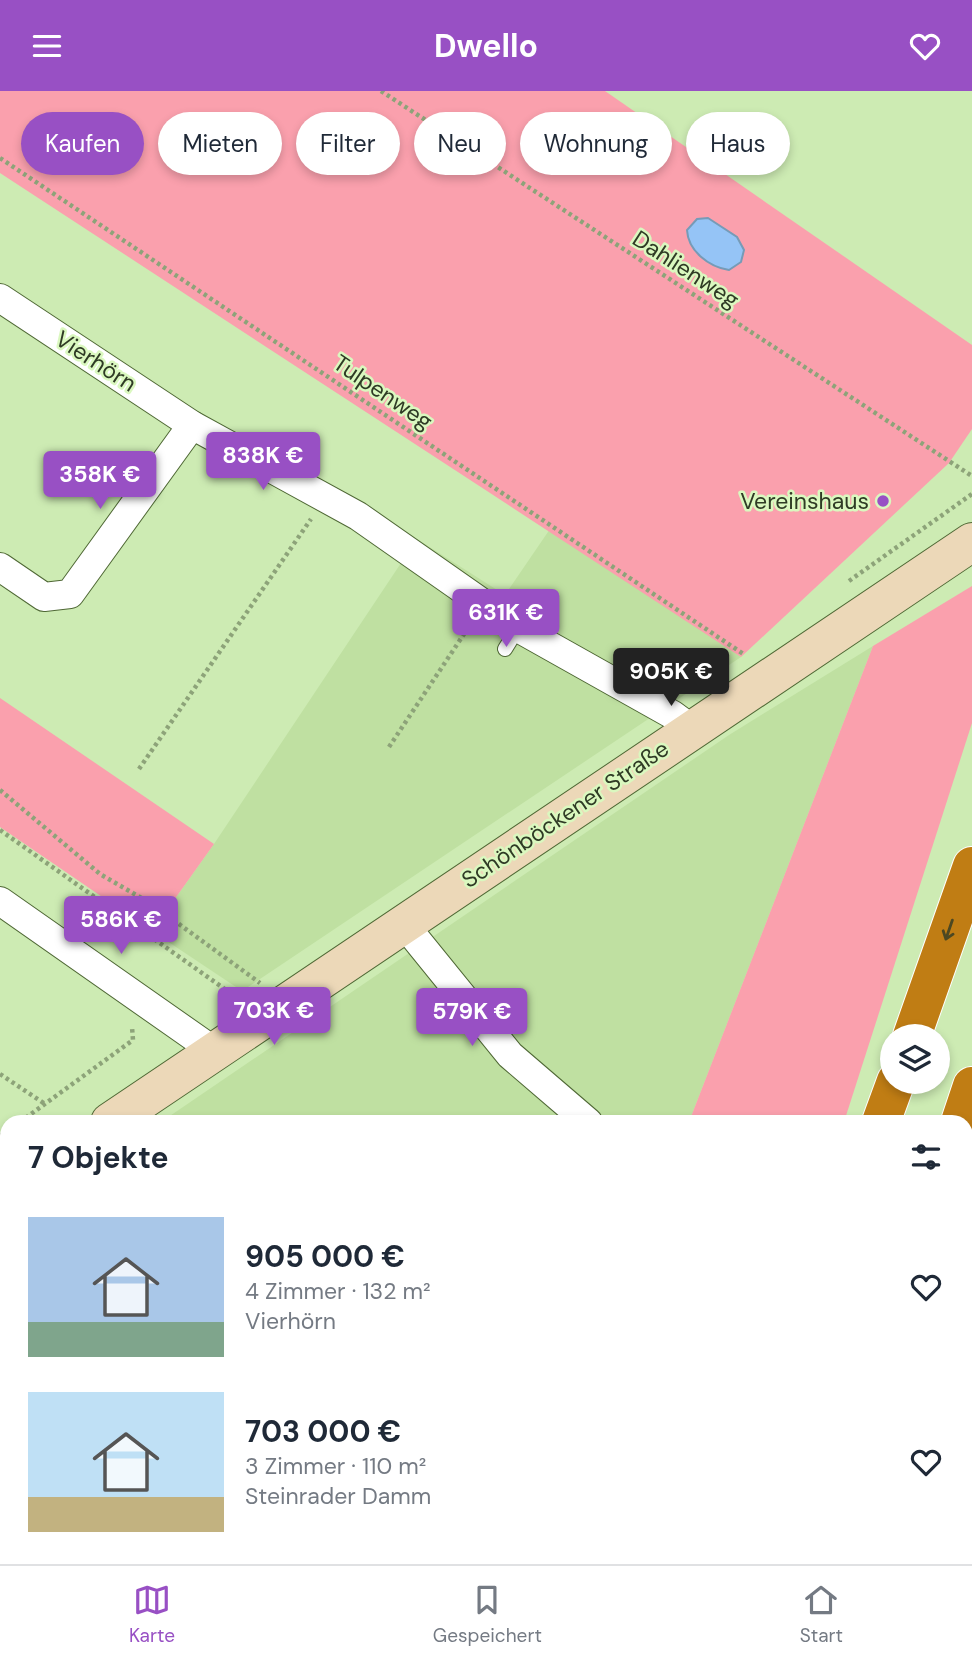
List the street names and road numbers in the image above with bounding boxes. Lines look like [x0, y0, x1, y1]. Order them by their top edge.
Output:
street label: Dahlienweg [627, 223, 745, 315]
street label: Vierhörn [50, 324, 142, 398]
street label: Tulpenweg [327, 348, 439, 436]
street label: Schönböckener Straße [456, 733, 674, 895]

